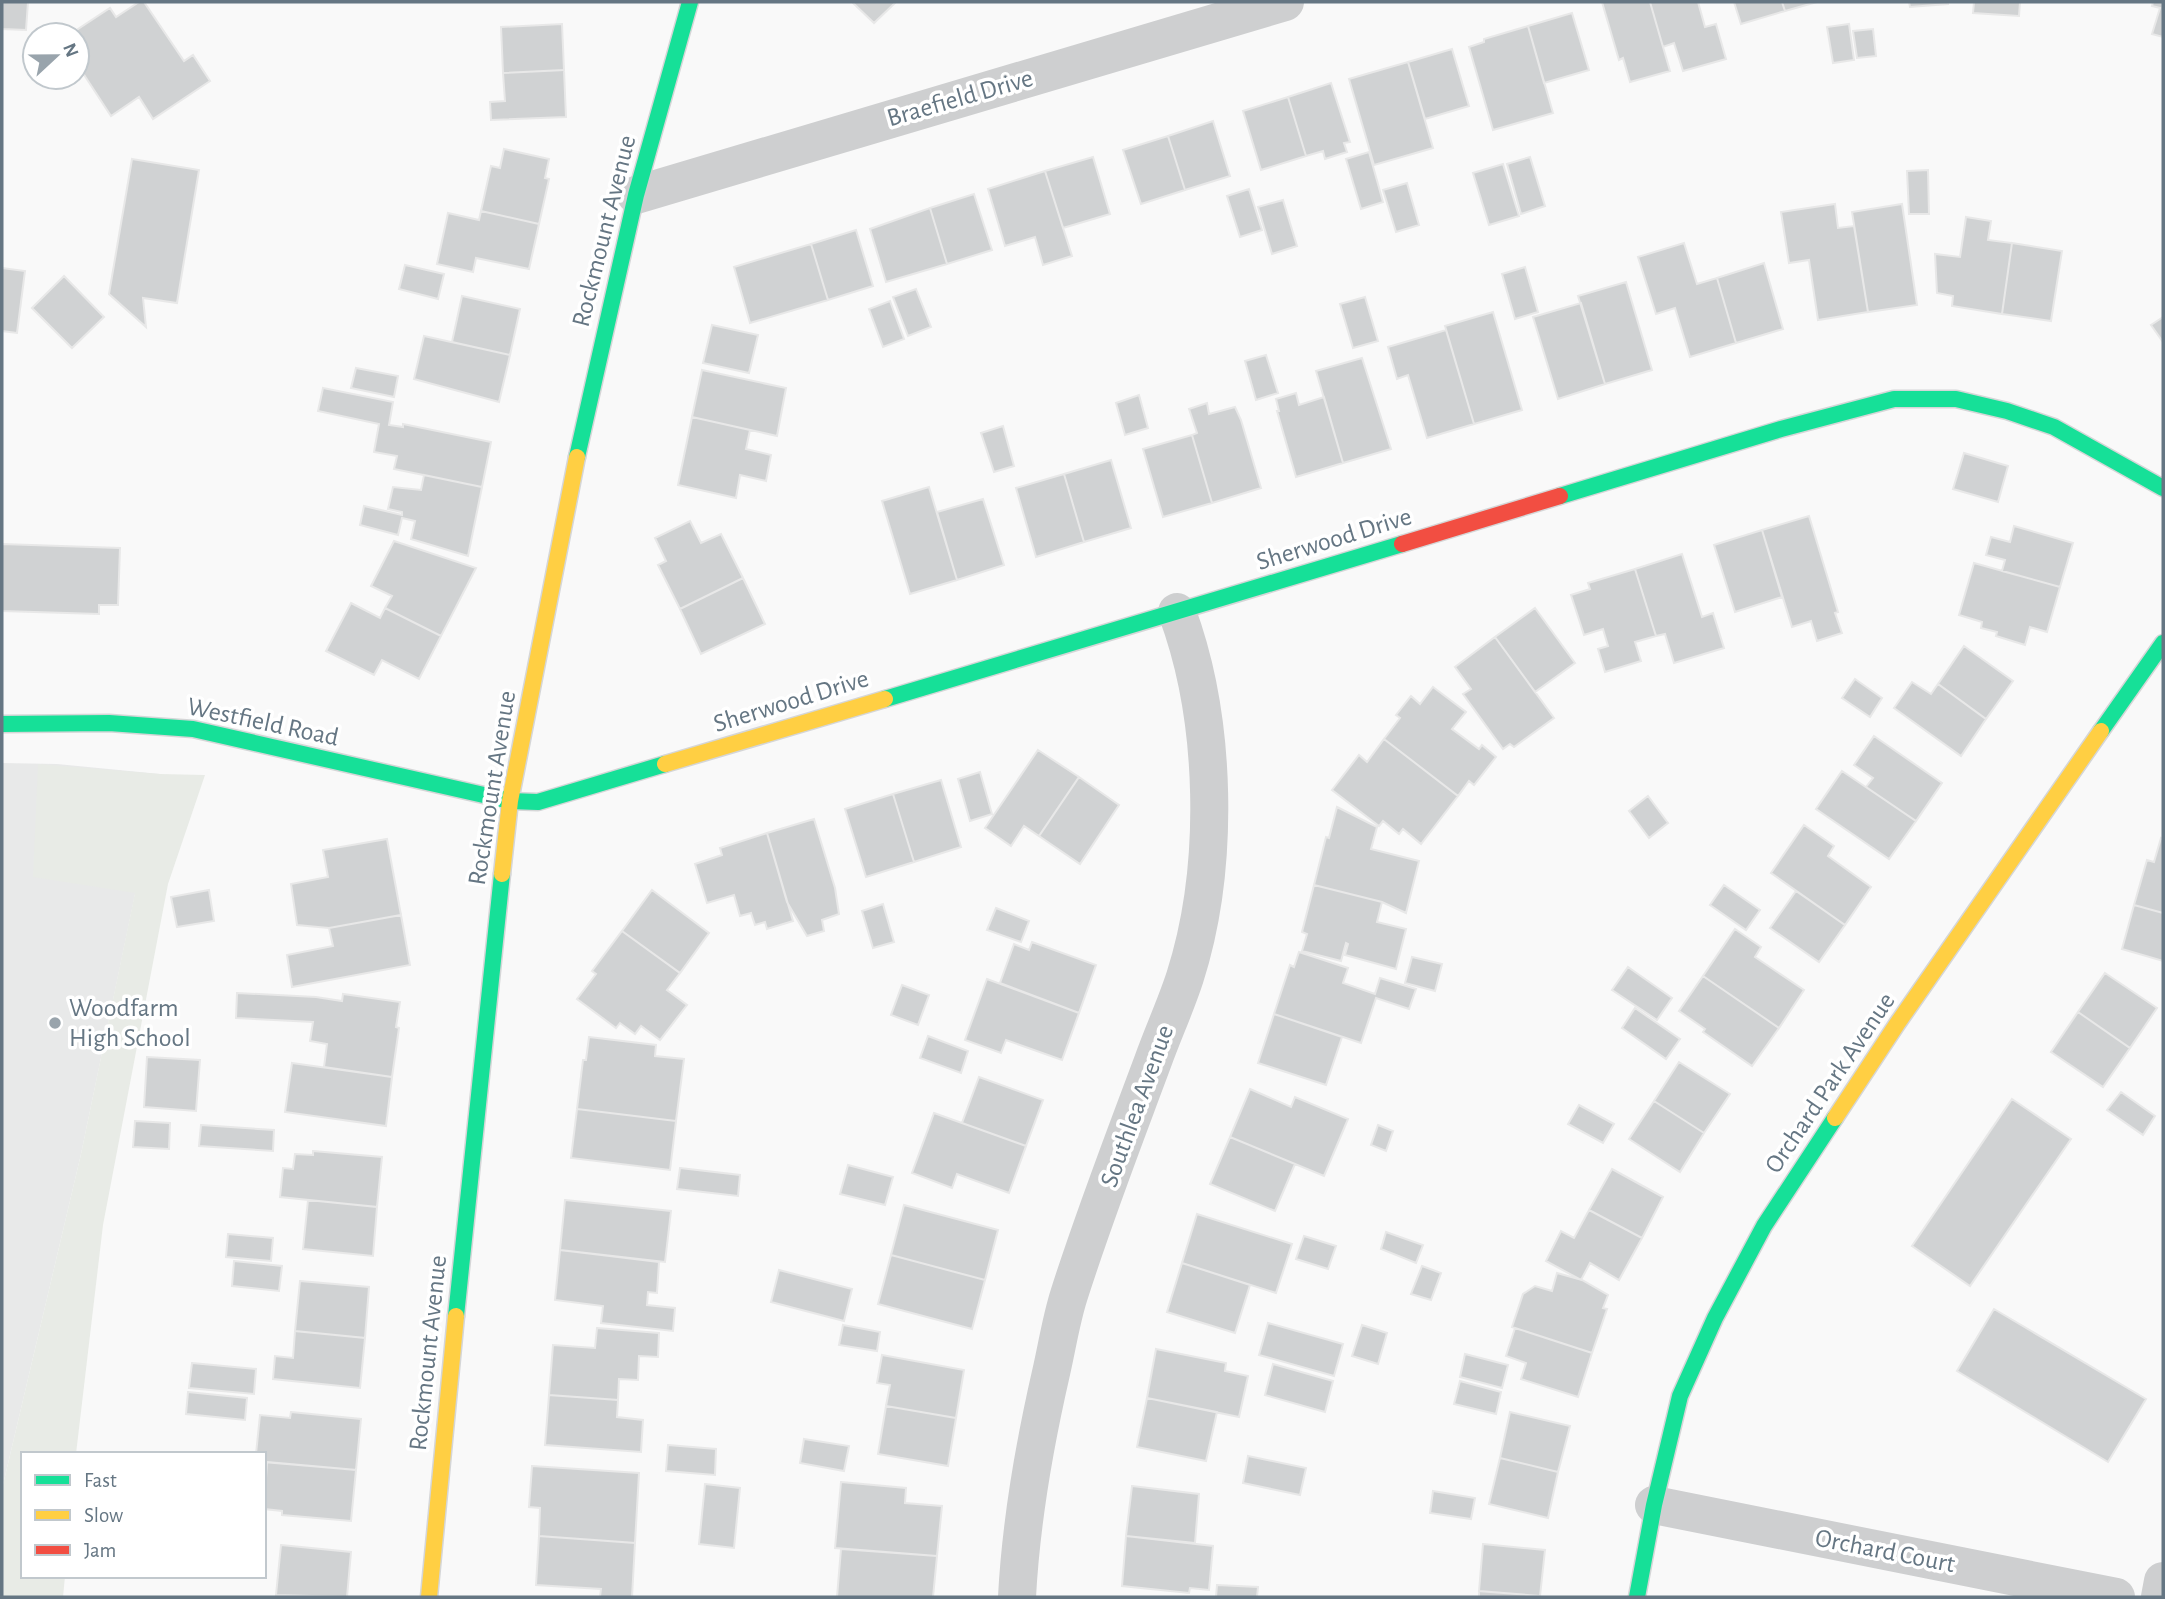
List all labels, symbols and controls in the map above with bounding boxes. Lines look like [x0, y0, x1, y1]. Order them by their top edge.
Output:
north arrow [21, 21, 91, 91]
text: N [59, 41, 82, 60]
street label: Braefield Drive [884, 65, 1036, 131]
street label: Rockmount Avenue [568, 133, 640, 329]
street label: Sherwood Drive [1253, 503, 1415, 575]
street label: Sherwood Drive [710, 665, 872, 737]
street label: Rockmount Avenue [464, 689, 520, 887]
street label: Westfield Road [185, 693, 341, 751]
street label: Orchard Park Avenue [1760, 988, 1900, 1178]
place label: Woodfarm High School [69, 995, 191, 1051]
marker: Woodfarm High School [47, 1015, 63, 1031]
street label: Southlea Avenue [1096, 1022, 1178, 1190]
street label: Rockmount Avenue [405, 1254, 451, 1452]
legend [21, 1452, 266, 1578]
text: Fast [84, 1470, 117, 1491]
text: Slow [84, 1505, 123, 1526]
street label: Orchard Court [1813, 1525, 1957, 1577]
text: Jam [84, 1540, 116, 1561]

